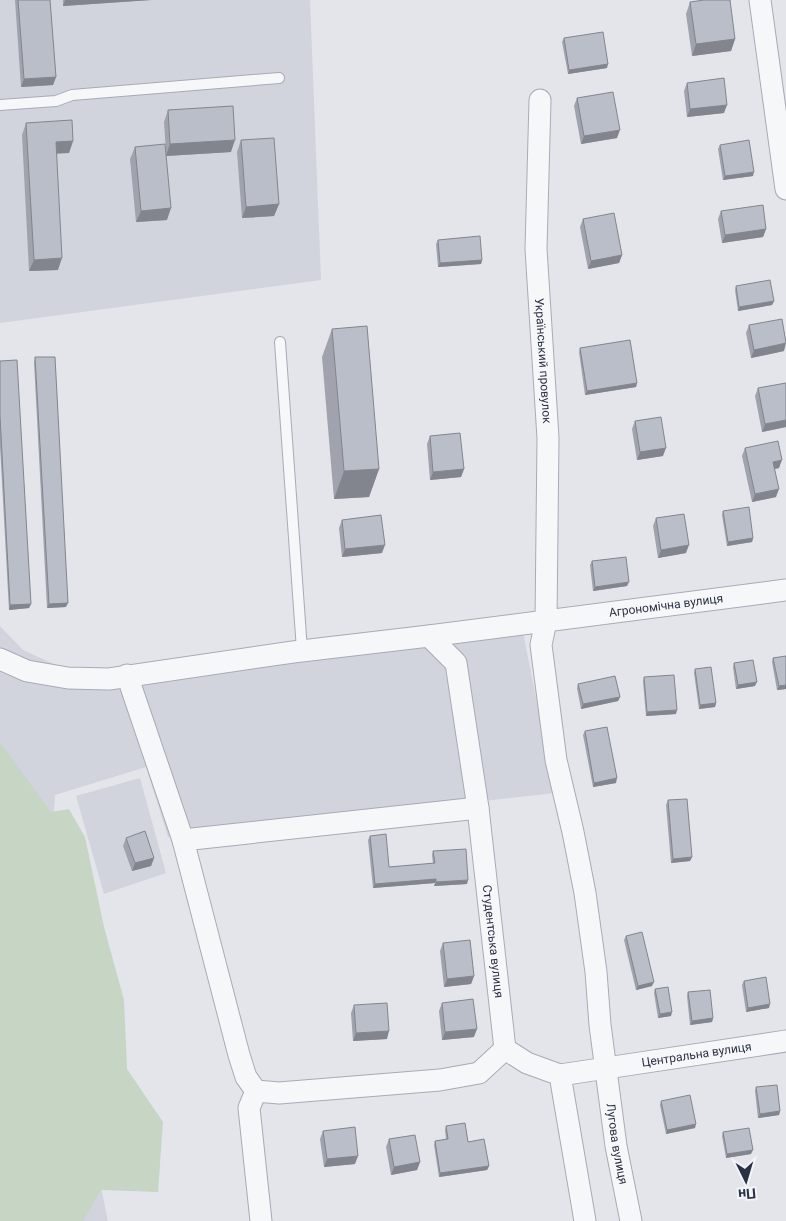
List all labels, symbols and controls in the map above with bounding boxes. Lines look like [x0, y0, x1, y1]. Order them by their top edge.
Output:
street label: Український провулок [532, 297, 554, 424]
street label: Агрономічна вулиця [608, 591, 724, 620]
street label: Студентська вулиця [480, 884, 506, 999]
street label: Центральна вулиця [641, 1039, 752, 1070]
street label: Лугова вулиця [603, 1102, 631, 1186]
north arrow [721, 1156, 771, 1206]
text: Пн [737, 1185, 757, 1203]

